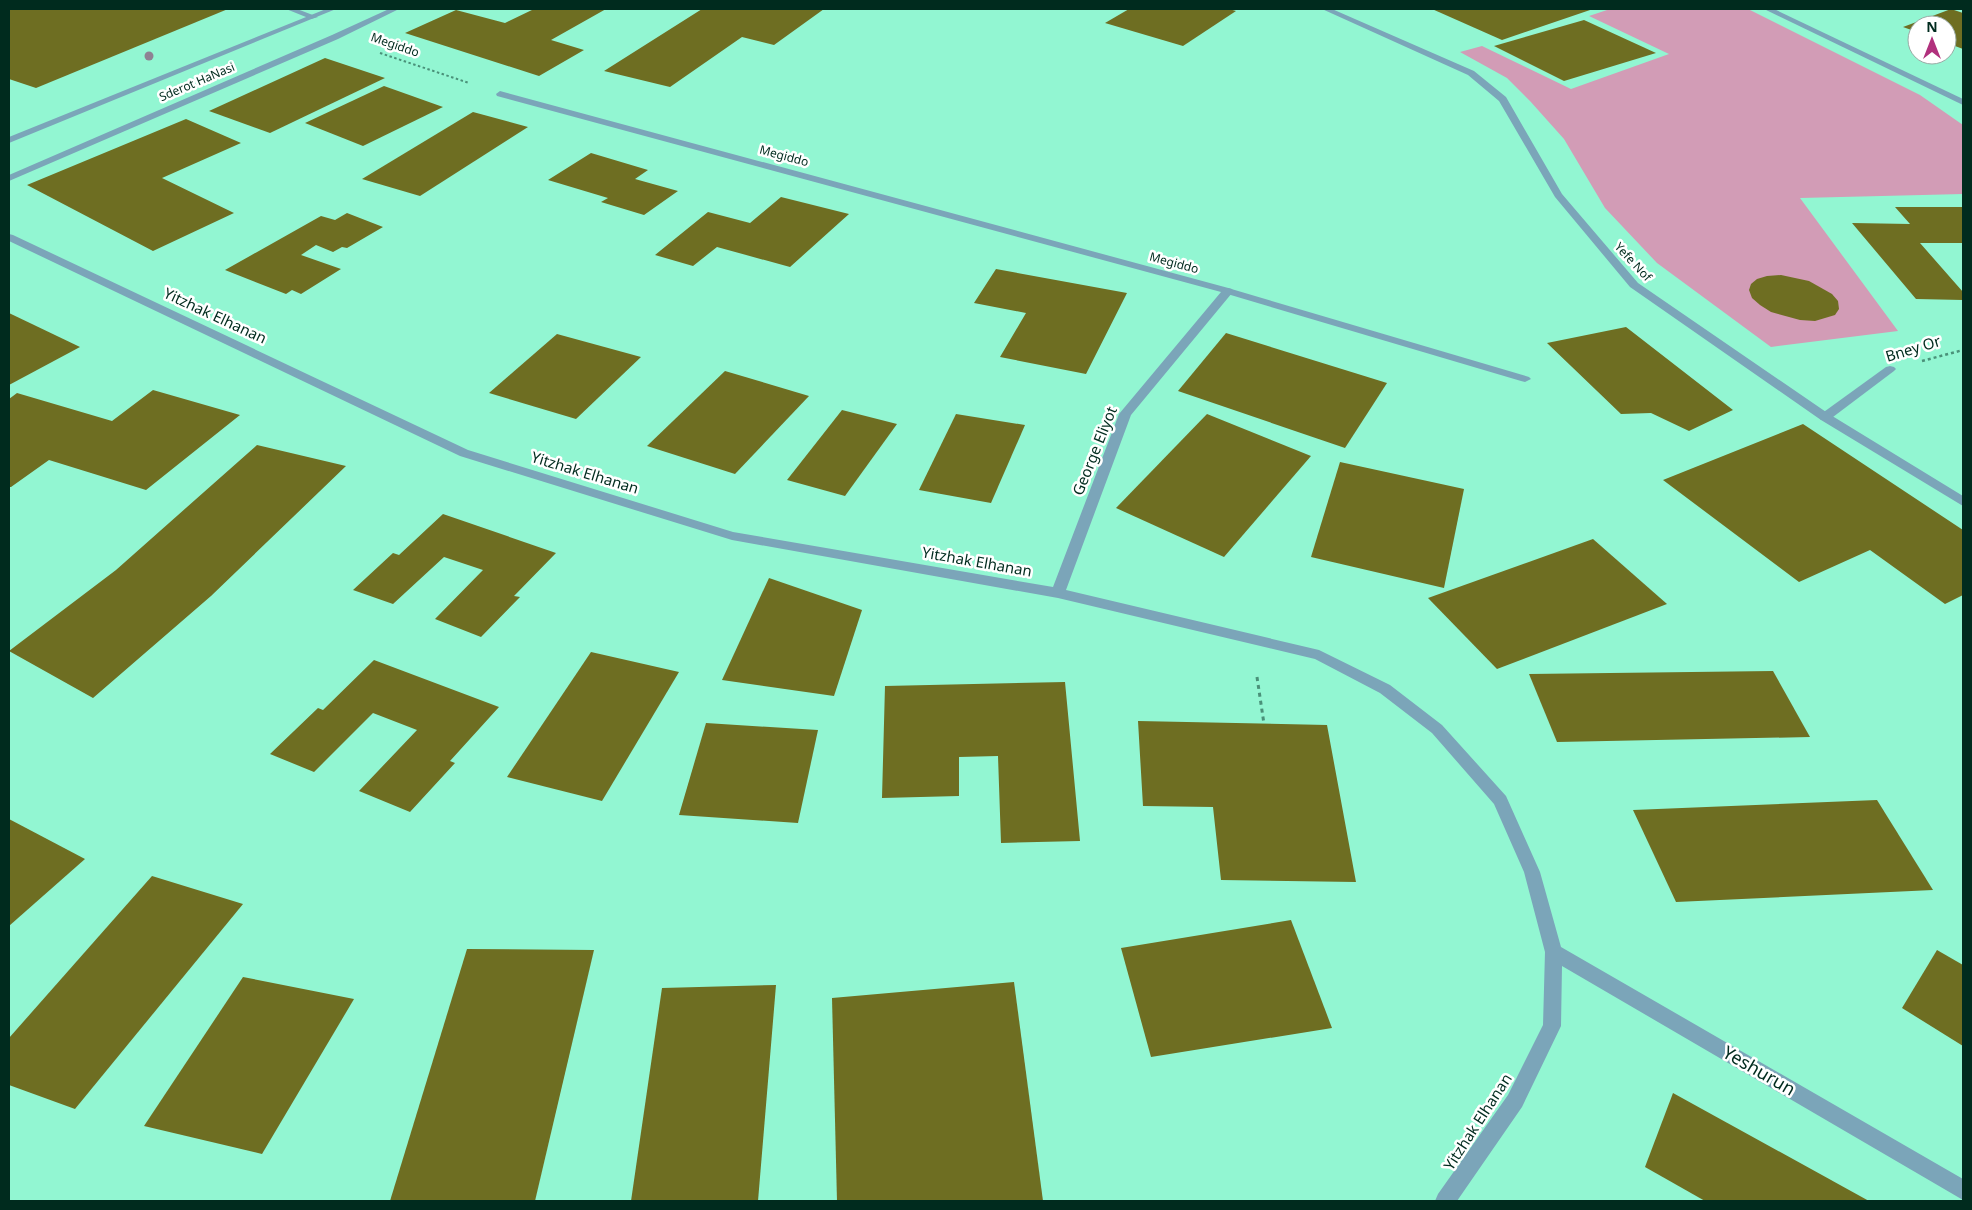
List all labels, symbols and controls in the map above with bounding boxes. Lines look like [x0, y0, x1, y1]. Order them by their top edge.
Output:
north arrow [1907, 15, 1957, 65]
text: N [1926, 17, 1938, 36]
street label: Megiddo [369, 28, 422, 61]
street label: Sderot HaNasi [156, 58, 237, 105]
street label: Megiddo [758, 141, 811, 170]
street label: Yefe Nof [1611, 238, 1656, 285]
street label: Megiddo [1148, 248, 1201, 277]
street label: Yitzhak Elhanan [161, 283, 270, 348]
street label: Bney Or [1883, 330, 1943, 366]
street label: George Eliyot [1067, 403, 1121, 498]
street label: Yitzhak Elhanan [529, 446, 641, 498]
street label: Yitzhak Elhanan [921, 542, 1034, 581]
street label: Yeshurun [1719, 1040, 1800, 1101]
street label: Yitzhak Elhanan [1438, 1069, 1516, 1174]

